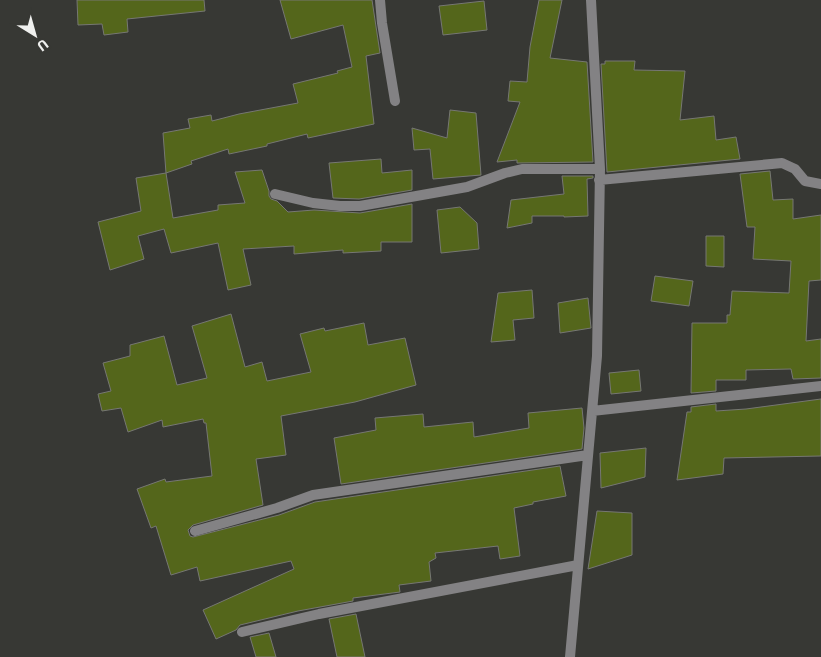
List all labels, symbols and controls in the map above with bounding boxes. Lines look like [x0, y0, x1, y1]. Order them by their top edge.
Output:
north arrow [10, 10, 60, 60]
text: U [34, 36, 52, 55]

